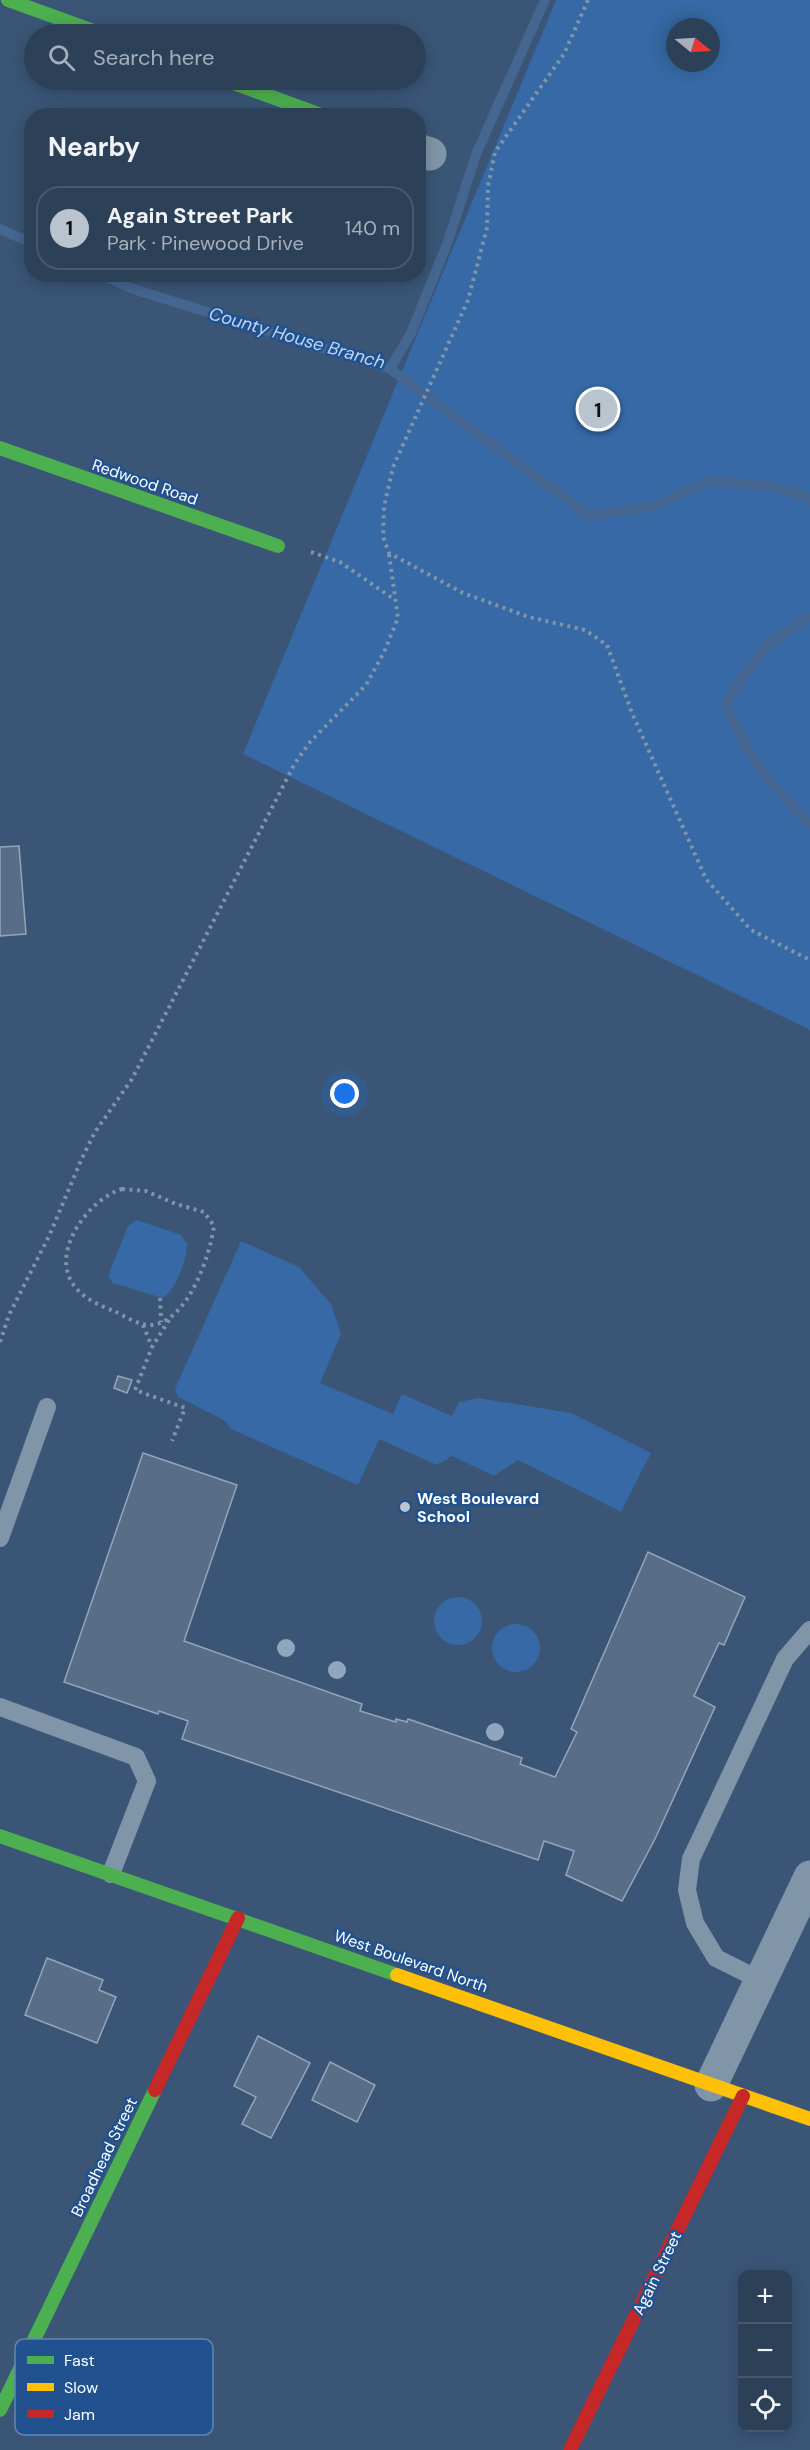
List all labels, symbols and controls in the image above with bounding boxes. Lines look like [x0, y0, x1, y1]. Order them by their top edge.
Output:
north arrow [666, 18, 720, 72]
search box [24, 24, 426, 90]
icon: search [45, 41, 78, 74]
text: Search here [93, 43, 214, 72]
text: Nearby [48, 130, 140, 164]
text: Again Street Park [107, 201, 293, 230]
text: 1 [66, 215, 73, 241]
text: 140 m [345, 215, 400, 241]
text: Park · Pinewood Drive [107, 230, 304, 256]
water label: County House Branch [206, 301, 388, 375]
pin: 1 [578, 386, 618, 432]
street label: Redwood Road [89, 454, 201, 510]
your location [330, 1079, 359, 1108]
place label: West Boulevard School [417, 1488, 539, 1527]
marker: West Boulevard School [398, 1500, 412, 1514]
street label: West Boulevard North [331, 1925, 491, 1997]
street label: Broadhead Street [66, 2094, 142, 2220]
street label: Again Street [628, 2228, 686, 2318]
map controls [738, 2270, 792, 2432]
button: + [738, 2270, 792, 2324]
button: − [738, 2324, 792, 2378]
legend [15, 2339, 213, 2435]
text: Fast [64, 2350, 95, 2371]
text: Slow [64, 2377, 98, 2398]
button: locate [738, 2378, 792, 2432]
text: Jam [64, 2404, 95, 2425]

